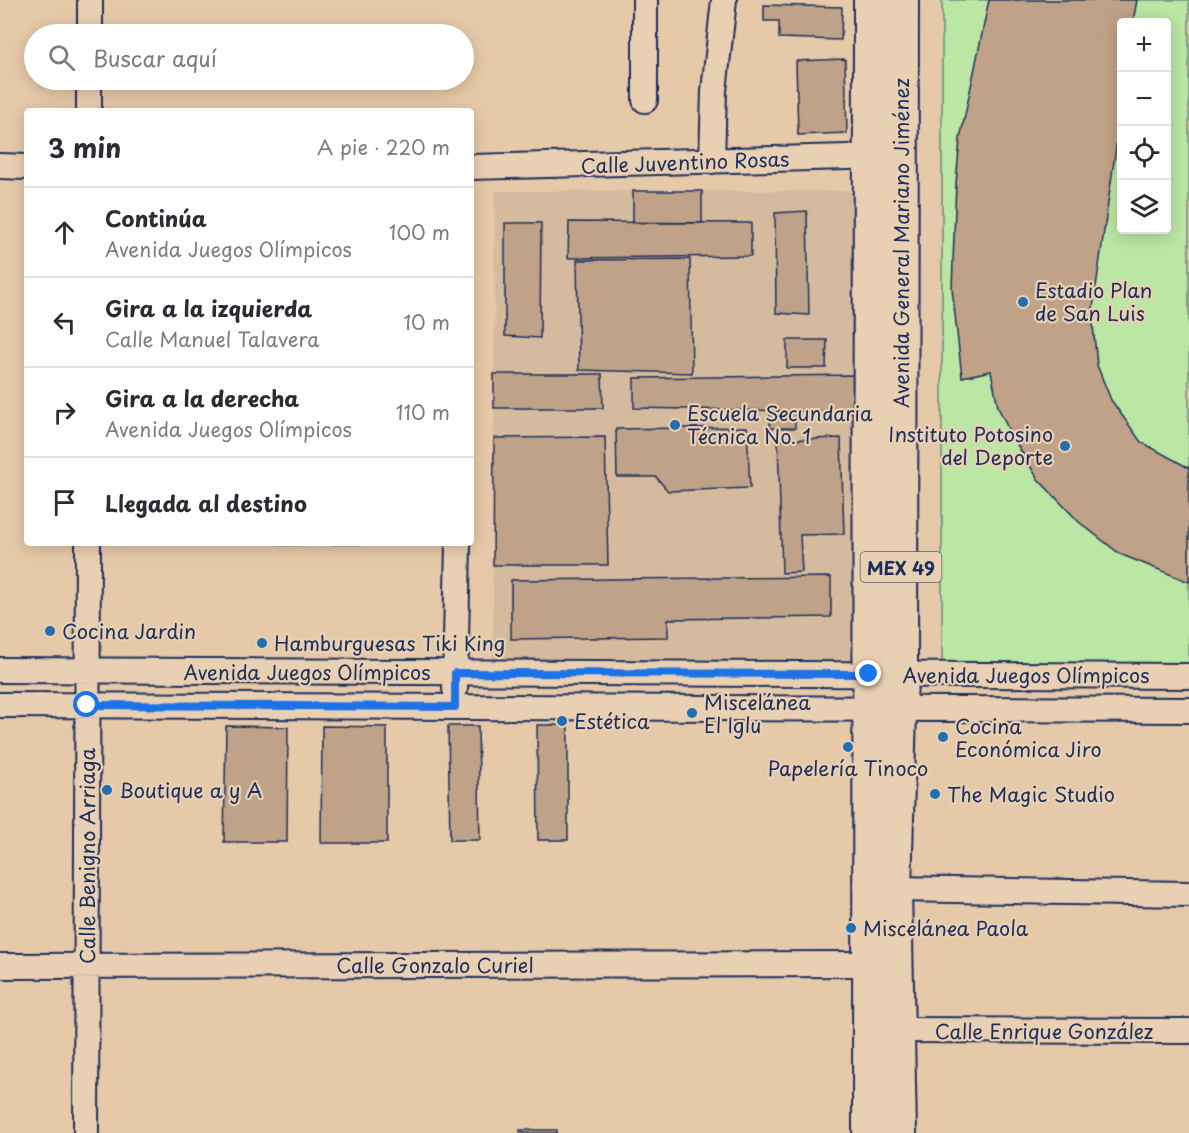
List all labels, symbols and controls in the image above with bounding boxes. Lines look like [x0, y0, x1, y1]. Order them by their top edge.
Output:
map controls [1117, 18, 1171, 234]
button: + [1117, 18, 1171, 72]
search box [24, 24, 474, 90]
icon: search [45, 41, 78, 74]
text: Buscar aquí [93, 41, 217, 74]
button: − [1117, 72, 1171, 126]
street label: Avenida General Mariano Jiménez [886, 78, 916, 408]
button: locate [1117, 126, 1171, 180]
text: 3 min [48, 128, 121, 167]
text: A pie · 220 m [317, 132, 450, 162]
street label: Calle Juventino Rosas [580, 143, 790, 181]
button: layers [1117, 180, 1171, 234]
text: Continúa [105, 201, 207, 234]
icon: ahead [48, 216, 81, 249]
text: 100 m [389, 217, 450, 247]
text: Avenida Juegos Olímpicos [105, 234, 352, 264]
place label: Estadio Plan de San Luis [1035, 275, 1152, 328]
text: Gira a la izquierda [105, 291, 312, 324]
marker: Estadio Plan de San Luis [1016, 295, 1030, 309]
icon: left [48, 306, 81, 339]
text: 10 m [403, 307, 450, 337]
text: Calle Manuel Talavera [105, 324, 320, 354]
text: Gira a la derecha [105, 381, 299, 414]
icon: right [48, 396, 81, 429]
text: 110 m [396, 397, 450, 427]
place label: Escuela Secundaria Técnica No. 1 [687, 398, 873, 451]
text: Avenida Juegos Olímpicos [105, 414, 352, 444]
marker: Escuela Secundaria Técnica No. 1 [668, 418, 682, 432]
place label: Instituto Potosino del Deporte [888, 419, 1053, 472]
marker: Instituto Potosino del Deporte [1058, 439, 1072, 453]
icon: arrive [48, 486, 81, 519]
text: Llegada al destino [105, 486, 307, 519]
road number: MEX 49 [860, 552, 942, 582]
place label: Cocina Jardin [62, 616, 196, 646]
marker: Cocina Jardin [43, 624, 57, 638]
place label: Hamburguesas Tiki King [274, 628, 505, 658]
marker: Hamburguesas Tiki King [255, 636, 269, 650]
street label: Avenida Juegos Olímpicos [184, 657, 430, 687]
route end [855, 660, 881, 686]
street label: Avenida Juegos Olímpicos [903, 660, 1149, 690]
place label: Miscelánea El Iglu [704, 687, 811, 740]
route start [73, 691, 99, 717]
place label: Estética [574, 706, 650, 736]
marker: Miscelánea El Iglu [685, 706, 699, 720]
place label: Cocina Económica Jiro [955, 711, 1102, 764]
marker: Estética [555, 714, 569, 728]
marker: Cocina Económica Jiro [936, 730, 950, 744]
marker: Papelería Tinoco [841, 740, 855, 754]
street label: Calle Benigno Arriaga [72, 748, 102, 964]
place label: Papelería Tinoco [768, 753, 928, 783]
place label: Boutique a y A [119, 775, 262, 805]
place label: The Magic Studio [947, 779, 1115, 809]
marker: Boutique a y A [100, 783, 114, 797]
marker: The Magic Studio [928, 787, 942, 801]
place label: Miscelánea Paola [863, 913, 1029, 943]
marker: Miscelánea Paola [844, 921, 858, 935]
street label: Calle Gonzalo Curiel [336, 950, 534, 980]
street label: Calle Enrique González [935, 1016, 1153, 1046]

